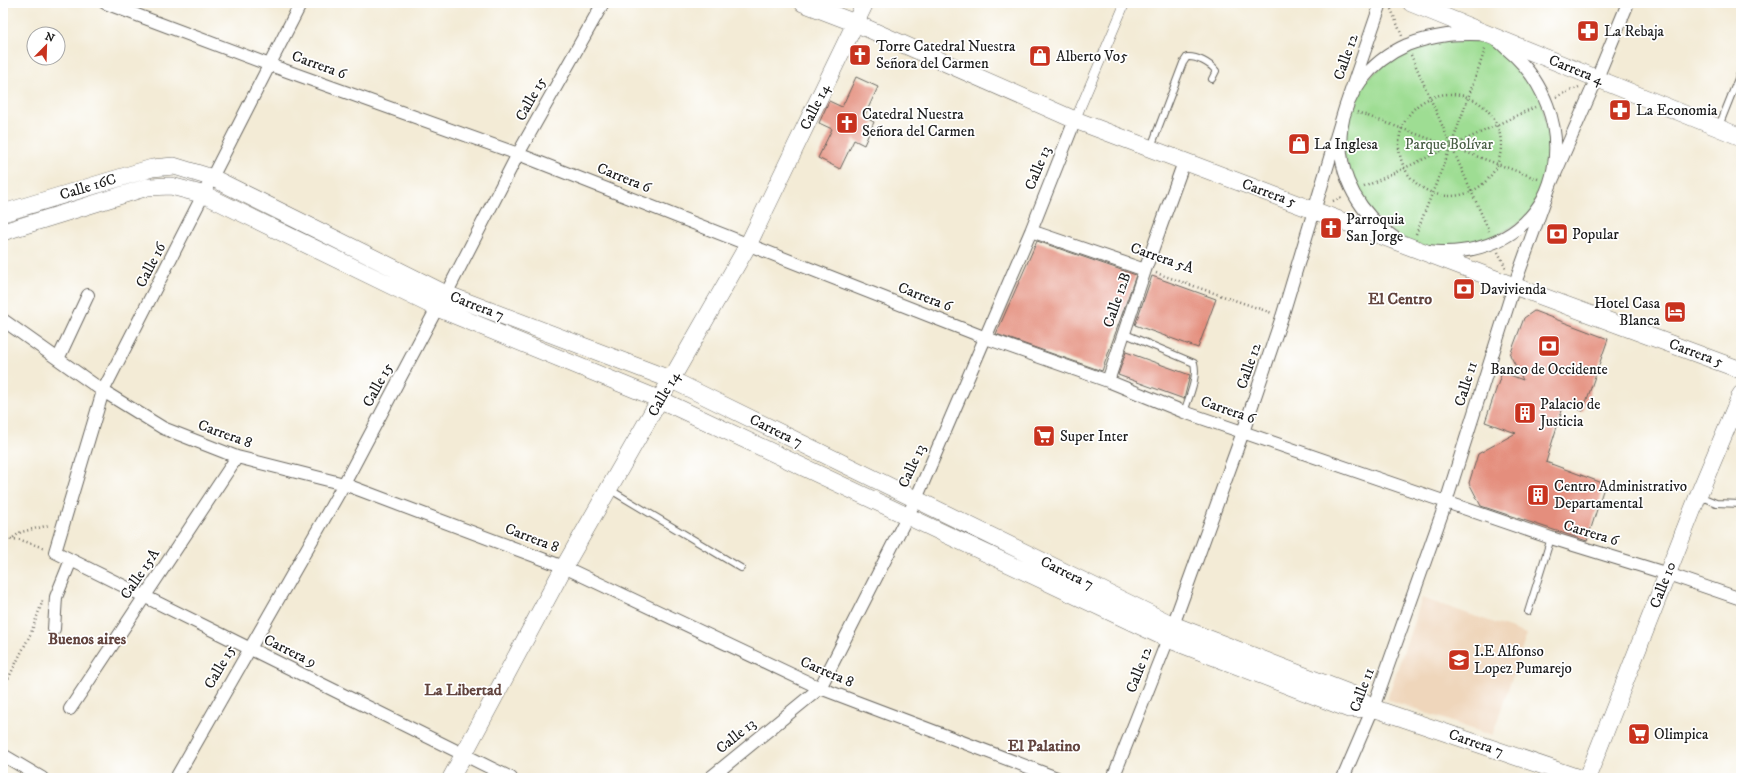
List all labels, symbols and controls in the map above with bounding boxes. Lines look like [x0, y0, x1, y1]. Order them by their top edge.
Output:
pharmacy icon: La Rebaja [1575, 18, 1601, 44]
place label: La Rebaja [1604, 22, 1665, 41]
north arrow [26, 26, 66, 66]
text: N [43, 30, 56, 46]
street label: Calle 12 [1329, 31, 1363, 83]
place label: Torre Catedral Nuestra Señora del Carmen [876, 37, 1016, 73]
church icon: Torre Catedral Nuestra Señora del Carmen [847, 42, 873, 68]
shop icon: Alberto Vo5 [1027, 43, 1053, 69]
street label: Carrera 6 [289, 46, 350, 84]
place label: Alberto Vo5 [1056, 47, 1128, 66]
street label: Carrera 4 [1546, 50, 1607, 90]
street label: Calle 15 [511, 73, 551, 124]
street label: Calle 14 [796, 81, 834, 133]
pharmacy icon: La Economia [1607, 97, 1633, 123]
place label: La Economia [1636, 101, 1718, 120]
place label: Catedral Nuestra Señora del Carmen [862, 105, 975, 141]
church icon: Catedral Nuestra Señora del Carmen [834, 110, 860, 136]
shop icon: La Inglesa [1286, 131, 1312, 157]
place label: La Inglesa [1314, 135, 1378, 154]
park label: Parque Bolívar [1405, 135, 1494, 154]
street label: Calle 13 [1021, 143, 1055, 193]
street label: Carrera 6 [594, 159, 655, 198]
street label: Calle 16C [58, 169, 119, 205]
street label: Carrera 5 [1239, 174, 1299, 212]
place label: Parroquia San Jorge [1346, 210, 1405, 246]
church icon: Parroquia San Jorge [1318, 215, 1344, 241]
bank icon: Popular [1544, 221, 1570, 247]
place label: Popular [1572, 225, 1619, 244]
street label: Calle 16 [132, 238, 171, 291]
street label: Carrera 5A [1128, 238, 1197, 278]
street label: Calle 12B [1099, 270, 1135, 330]
bank icon: Davivienda [1451, 276, 1477, 302]
street label: Carrera 6 [895, 278, 956, 316]
place label: Davivienda [1480, 280, 1547, 299]
street label: Carrera 7 [447, 287, 507, 325]
district label: El Centro [1368, 289, 1432, 309]
place label: Hotel Casa Blanca [1594, 294, 1661, 330]
hotel icon: Hotel Casa Blanca [1662, 299, 1688, 325]
bank icon: Banco de Occidente [1536, 333, 1562, 359]
street label: Carrera 5 [1666, 334, 1726, 372]
street label: Calle 12 [1232, 340, 1266, 392]
street label: Calle 15 [358, 359, 398, 410]
street label: Calle 11 [1450, 359, 1482, 409]
place label: Banco de Occidente [1490, 360, 1608, 379]
street label: Calle 14 [644, 368, 685, 420]
street label: Carrera 6 [1198, 392, 1259, 429]
place label: Palacio de Justicia [1538, 395, 1601, 431]
building icon: Palacio de Justicia [1512, 400, 1538, 426]
street label: Carrera 7 [746, 410, 806, 452]
street label: Carrera 8 [195, 415, 255, 453]
supermarket icon: Super Inter [1031, 423, 1057, 449]
place label: Super Inter [1060, 427, 1129, 446]
street label: Calle 13 [894, 441, 930, 491]
place label: Centro Administrativo Departamental [1554, 477, 1687, 513]
building icon: Centro Administrativo Departamental [1525, 482, 1551, 508]
street label: Carrera 6 [1561, 516, 1622, 551]
street label: Carrera 8 [502, 519, 562, 557]
street label: Calle 15A [116, 545, 164, 603]
street label: Carrera 7 [1037, 552, 1097, 594]
street label: Calle 10 [1645, 559, 1681, 611]
district label: Buenos aires [48, 629, 127, 649]
street label: Carrera 9 [261, 630, 319, 672]
street label: Calle 15 [200, 641, 240, 692]
place label: I.E Alfonso Lopez Pumarejo [1474, 642, 1572, 678]
street label: Calle 12 [1122, 644, 1157, 696]
school or university icon: I.E Alfonso Lopez Pumarejo [1446, 647, 1472, 673]
street label: Carrera 8 [797, 652, 857, 692]
street label: Calle 11 [1345, 665, 1379, 715]
district label: La Libertad [424, 680, 503, 700]
street label: Calle 13 [712, 714, 760, 758]
supermarket icon: Olimpica [1626, 721, 1652, 747]
street label: Carrera 7 [1446, 725, 1506, 761]
place label: Olimpica [1654, 725, 1709, 744]
district label: El Palatino [1008, 736, 1081, 756]

